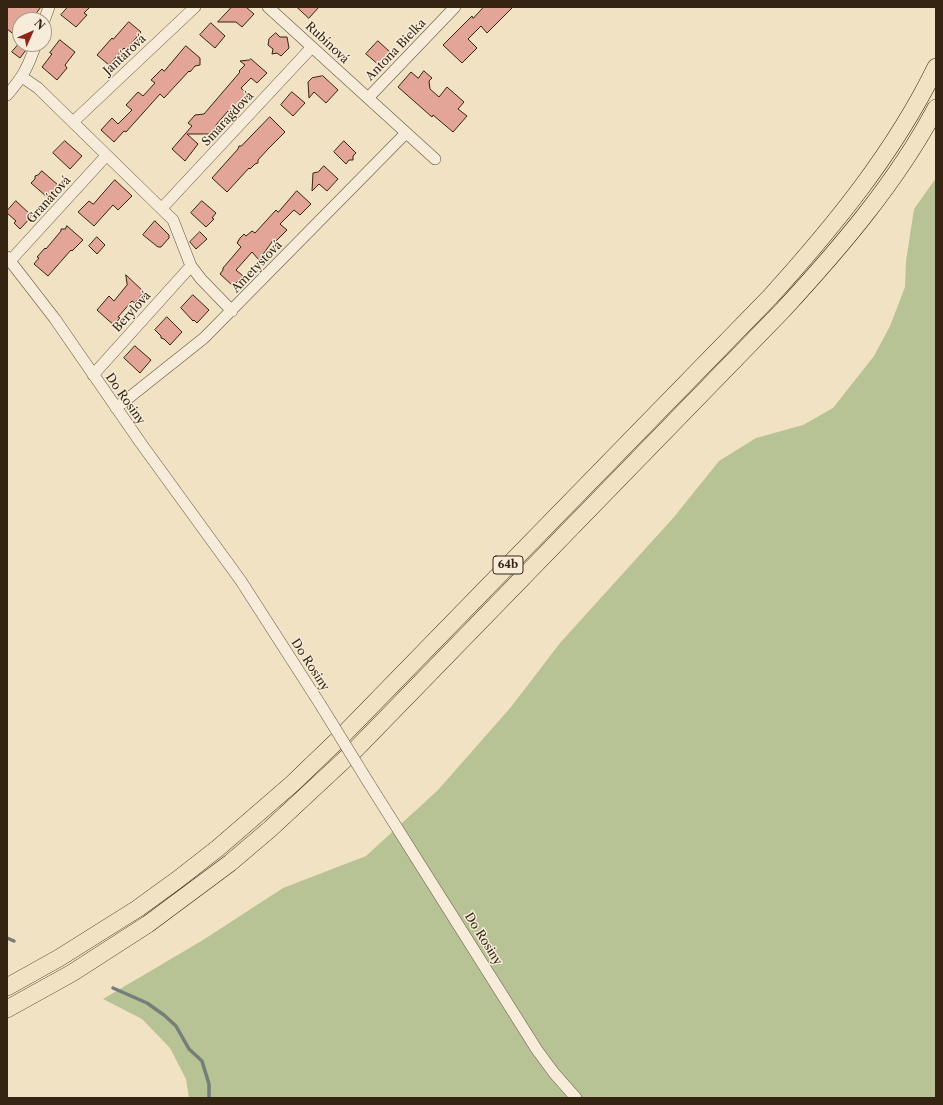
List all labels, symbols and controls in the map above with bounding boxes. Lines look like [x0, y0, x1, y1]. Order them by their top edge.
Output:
north arrow [12, 12, 52, 52]
text: N [31, 16, 48, 33]
street label: Antona Bielka [363, 16, 429, 84]
street label: Rubínová [302, 19, 352, 67]
street label: Jantárová [101, 32, 149, 78]
street label: Smaragdová [199, 89, 257, 149]
street label: Granátová [24, 173, 74, 227]
street label: Ametystová [229, 238, 285, 296]
street label: Berylová [110, 289, 154, 335]
street label: Do Rosiny [102, 371, 148, 427]
road number: 64b [493, 556, 523, 574]
street label: Do Rosiny [288, 636, 332, 694]
street label: Do Rosiny [461, 910, 505, 968]

